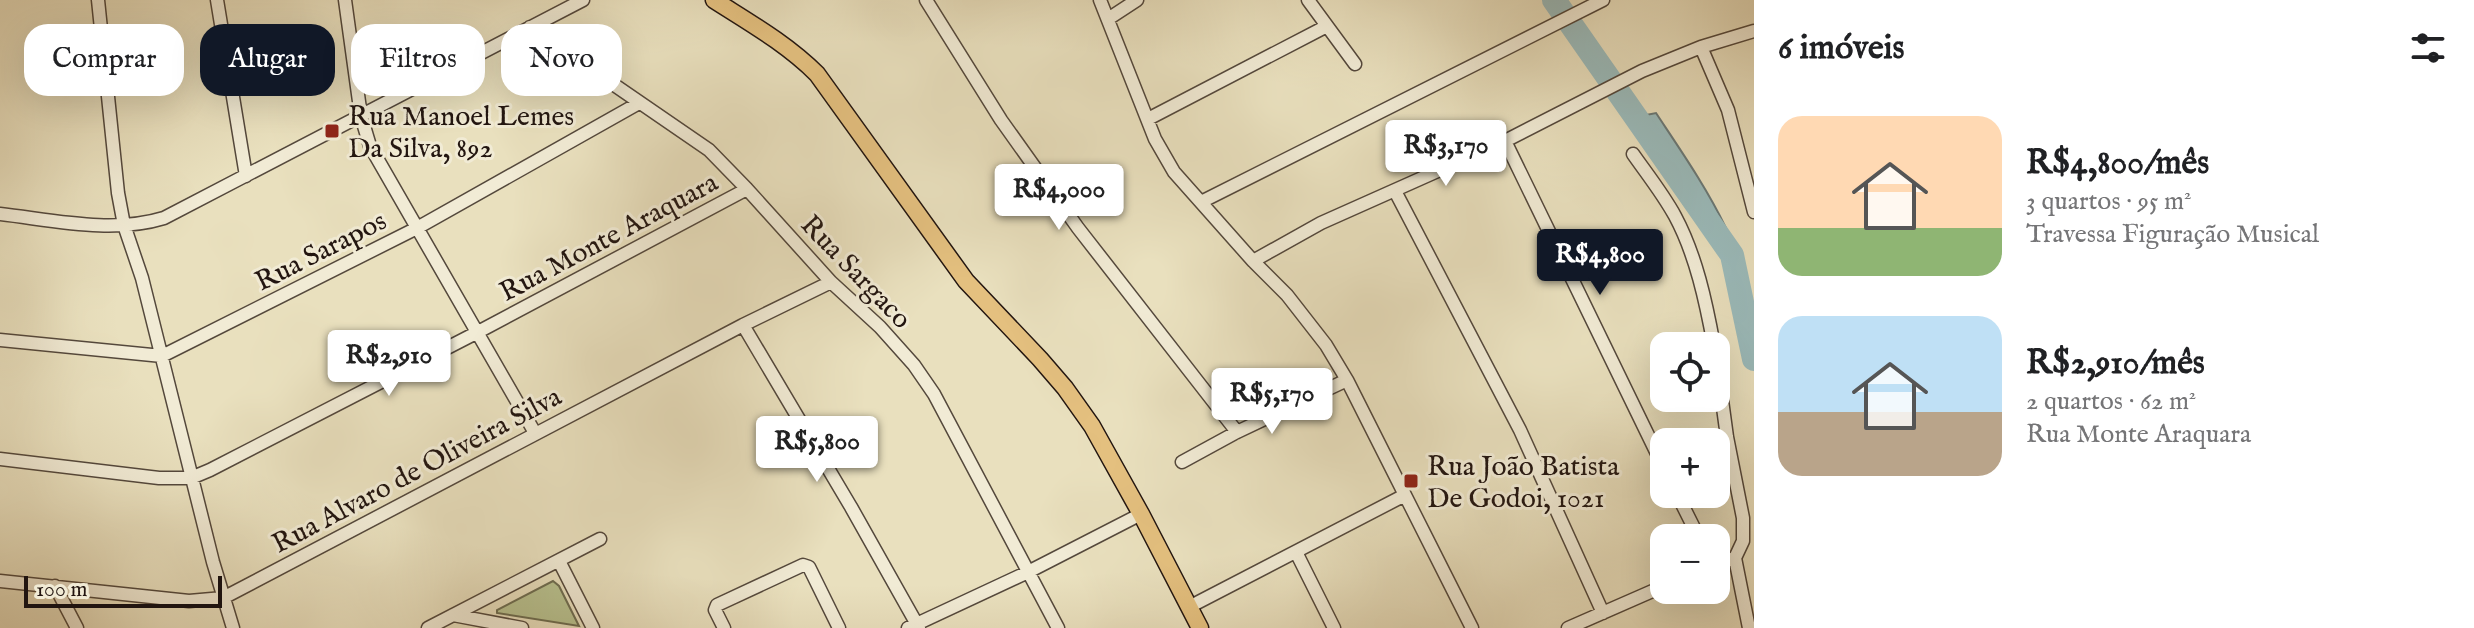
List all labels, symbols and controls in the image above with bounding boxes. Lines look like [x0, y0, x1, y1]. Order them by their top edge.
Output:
chip: Comprar [24, 24, 184, 96]
chip: Alugar [200, 24, 335, 96]
chip: Filtros [351, 24, 485, 96]
chip: Novo [501, 24, 622, 96]
icon: filters [2406, 26, 2450, 70]
text: 6 imóveis [1778, 27, 1905, 70]
place label: Rua Manoel Lemes Da Silva, 892 [348, 100, 574, 167]
pin: R$3,170 [1372, 120, 1520, 188]
marker: Rua Manoel Lemes Da Silva, 892 [323, 122, 341, 140]
text: R$3,170 [1403, 129, 1489, 162]
text: R$4,800/mês [2026, 142, 2209, 185]
icon: home [1842, 148, 1938, 244]
pin: R$4,000 [985, 164, 1133, 232]
street label: Rua Monte Araquara [494, 165, 725, 311]
text: R$4,000 [1013, 173, 1105, 206]
text: 3 quartos · 95 m² [2026, 185, 2191, 218]
street label: Rua Sarapos [250, 204, 393, 300]
street label: Rua Sargaco [792, 208, 918, 337]
text: Travessa Figuração Musical [2026, 218, 2319, 251]
pin: R$4,800 [1526, 229, 1674, 297]
text: R$4,800 [1555, 238, 1645, 271]
pin: R$2,910 [315, 330, 463, 398]
map controls [1650, 332, 1730, 604]
button: locate [1650, 332, 1730, 412]
text: R$2,910 [346, 339, 432, 372]
text: R$2,910/mês [2026, 342, 2205, 385]
icon: home [1842, 348, 1938, 444]
pin: R$5,170 [1198, 368, 1346, 436]
text: R$5,170 [1229, 377, 1315, 410]
street label: Rua Alvaro de Oliveira Silva [266, 380, 569, 562]
text: 2 quartos · 62 m² [2026, 385, 2196, 418]
pin: R$5,800 [743, 416, 891, 484]
text: Rua Monte Araquara [2026, 418, 2251, 451]
text: R$5,800 [774, 425, 860, 458]
button: + [1650, 428, 1730, 508]
place label: Rua João Batista De Godoi, 1021 [1427, 450, 1620, 517]
marker: Rua João Batista De Godoi, 1021 [1402, 472, 1420, 490]
button: − [1650, 524, 1730, 604]
scale bar [24, 572, 222, 608]
text: 100 m [36, 576, 88, 604]

